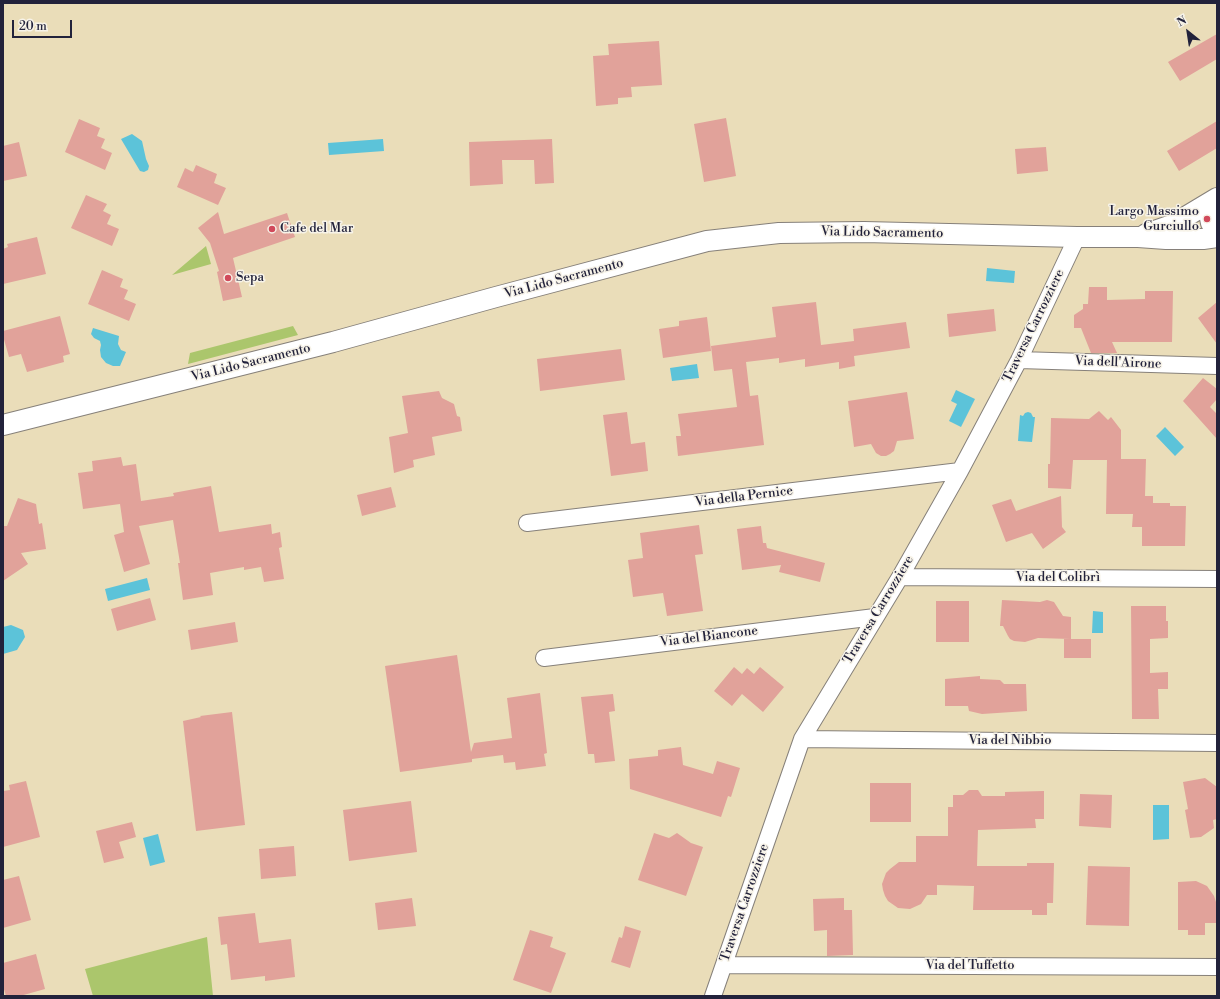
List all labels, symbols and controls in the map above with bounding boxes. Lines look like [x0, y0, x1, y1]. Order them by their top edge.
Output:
scale bar [14, 12, 74, 38]
north arrow [1168, 12, 1208, 52]
text: N [1175, 13, 1189, 30]
text: 20 m [19, 19, 47, 34]
place label: Largo Massimo Gurciullo [1109, 204, 1199, 235]
marker: Largo Massimo Gurciullo [1202, 214, 1212, 224]
place label: Cafe del Mar [280, 221, 353, 237]
marker: Cafe del Mar [267, 224, 277, 234]
street label: Via Lido Sacramento [821, 224, 943, 242]
street label: Via Lido Sacramento [503, 256, 625, 302]
street label: Traversa Carrozziere [1000, 267, 1068, 385]
place label: Sepa [236, 270, 264, 286]
marker: Sepa [223, 273, 233, 283]
street label: Via Lido Sacramento [190, 341, 312, 385]
street label: Via dell'Airone [1074, 354, 1162, 372]
street label: Via della Pernice [694, 483, 794, 511]
street label: Traversa Carrozziere [840, 553, 918, 667]
street label: Via del Colibrì [1016, 570, 1100, 586]
street label: Via del Biancone [659, 623, 759, 651]
street label: Via del Nibbio [969, 733, 1051, 749]
street label: Traversa Carrozziere [718, 842, 772, 964]
street label: Via del Tuffetto [925, 958, 1015, 974]

